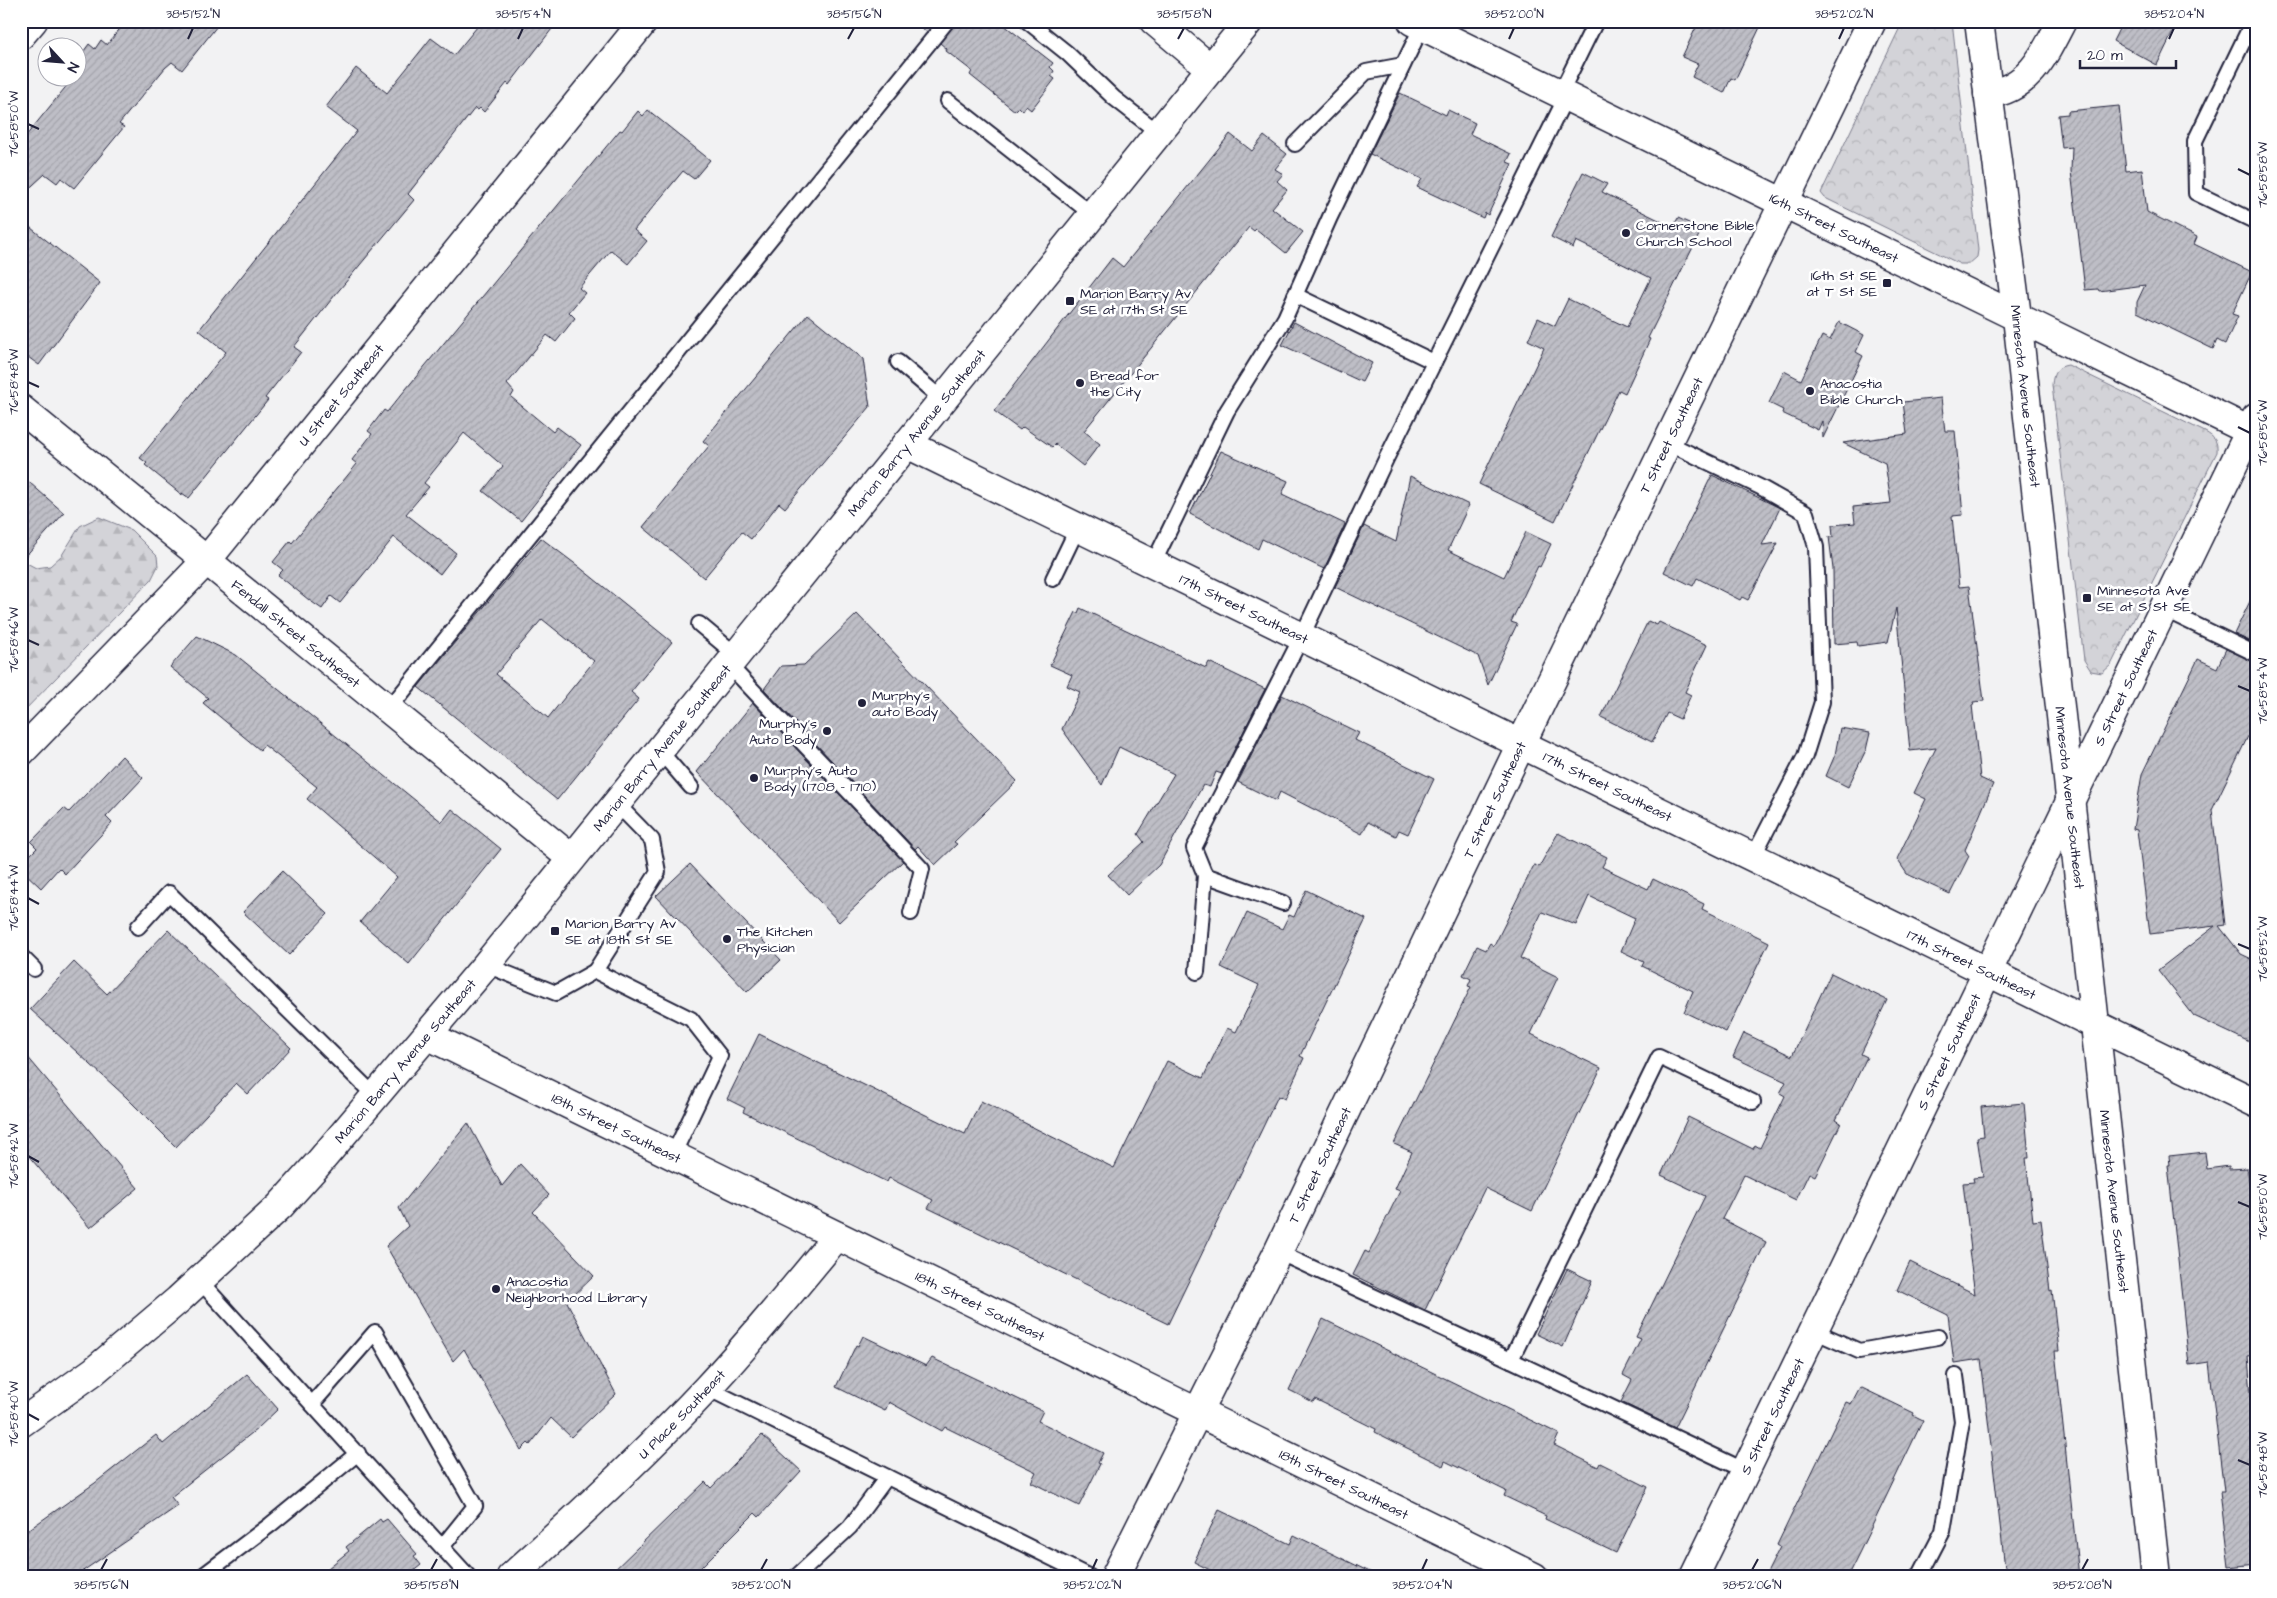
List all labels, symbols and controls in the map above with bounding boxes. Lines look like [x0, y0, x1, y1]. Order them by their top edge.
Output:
text: 38°51'52"N [166, 6, 221, 23]
text: 38°51'54"N [495, 6, 551, 23]
text: 38°51'56"N [827, 6, 882, 23]
text: 38°51'58"N [1156, 6, 1212, 23]
text: 38°52'00"N [1484, 6, 1544, 23]
text: 38°52'02"N [1815, 6, 1874, 23]
text: 38°52'04"N [2144, 6, 2204, 23]
north arrow [38, 38, 88, 88]
scale bar [2080, 38, 2176, 70]
text: 20 m [2087, 45, 2123, 66]
text: N [62, 59, 84, 76]
text: 76°58'50"W [6, 90, 23, 157]
text: 76°58'58"W [2255, 141, 2272, 208]
street label: 16th Street Southeast [1766, 188, 1902, 269]
place label: Cornerstone Bible Church School [1636, 216, 1755, 252]
marker: Cornerstone Bible Church School [1620, 227, 1632, 239]
place label: 16th St SE at T St SE [1807, 266, 1878, 302]
marker: 16th St SE at T St SE [1881, 277, 1893, 289]
place label: Marion Barry Av SE at 17th St SE [1080, 284, 1192, 320]
marker: Marion Barry Av SE at 17th St SE [1064, 295, 1076, 307]
street label: Minnesota Avenue Southeast [2005, 304, 2045, 489]
street label: U Street Southeast [294, 340, 389, 451]
street label: Marion Barry Avenue Southeast [843, 345, 991, 521]
text: 76°58'48"W [6, 348, 23, 415]
place label: Bread for the City [1090, 366, 1159, 402]
street label: T Street Southeast [1635, 374, 1709, 497]
place label: Anacostia Bible Church [1820, 374, 1903, 410]
marker: Bread for the City [1074, 377, 1086, 389]
marker: Anacostia Bible Church [1804, 385, 1816, 397]
text: 76°58'56"W [2255, 399, 2272, 466]
street label: 17th Street Southeast [1176, 569, 1312, 650]
street label: Fendall Street Southeast [227, 575, 364, 693]
place label: Minnesota Ave SE at S St SE [2097, 581, 2191, 617]
marker: Minnesota Ave SE at S St SE [2081, 592, 2093, 604]
text: 76°58'46"W [6, 606, 23, 673]
street label: S Street Southeast [2090, 626, 2163, 749]
text: 76°58'54"W [2255, 657, 2272, 724]
street label: Marion Barry Avenue Southeast [589, 660, 737, 836]
place label: Murphy's auto Body [872, 686, 938, 722]
marker: Murphy's auto Body [856, 697, 868, 709]
street label: Minnesota Avenue Southeast [2049, 705, 2089, 890]
place label: Murphy's Auto Body [749, 714, 817, 750]
marker: Murphy's Auto Body [821, 725, 833, 737]
street label: T Street Southeast [1459, 738, 1532, 862]
street label: 17th Street Southeast [1539, 747, 1676, 827]
place label: Murphy's Auto Body (1708 - 1710) [764, 761, 876, 797]
marker: Murphy's Auto Body (1708 - 1710) [748, 772, 760, 784]
text: 76°58'44"W [6, 864, 23, 931]
place label: Marion Barry Av SE at 18th St SE [565, 914, 677, 950]
text: 76°58'52"W [2255, 916, 2272, 982]
place label: The Kitchen Physician [737, 922, 812, 958]
marker: Marion Barry Av SE at 18th St SE [549, 925, 561, 937]
street label: 17th Street Southeast [1903, 925, 2040, 1005]
marker: The Kitchen Physician [721, 933, 733, 945]
street label: Marion Barry Avenue Southeast [330, 975, 481, 1148]
street label: S Street Southeast [1913, 990, 1987, 1114]
street label: 18th Street Southeast [548, 1088, 684, 1169]
street label: T Street Southeast [1284, 1103, 1357, 1227]
street label: Minnesota Avenue Southeast [2094, 1109, 2134, 1294]
text: 76°58'42"W [6, 1123, 23, 1188]
text: 76°58'50"W [2255, 1173, 2272, 1240]
street label: 18th Street Southeast [912, 1267, 1048, 1347]
place label: Anacostia Neighborhood Library [506, 1272, 648, 1308]
marker: Anacostia Neighborhood Library [490, 1283, 502, 1295]
street label: S Street Southeast [1736, 1354, 1810, 1478]
street label: U Place Southeast [634, 1365, 731, 1464]
text: 76°58'40"W [6, 1380, 23, 1447]
text: 76°58'48"W [2255, 1431, 2272, 1498]
street label: 18th Street Southeast [1275, 1445, 1412, 1525]
text: 38°51'56"N [74, 1577, 129, 1594]
text: 38°51'58"N [403, 1577, 459, 1594]
text: 38°52'00"N [731, 1577, 791, 1594]
text: 38°52'02"N [1063, 1577, 1122, 1594]
text: 38°52'04"N [1392, 1577, 1452, 1594]
text: 38°52'06"N [1722, 1577, 1782, 1594]
text: 38°52'08"N [2052, 1577, 2112, 1594]

